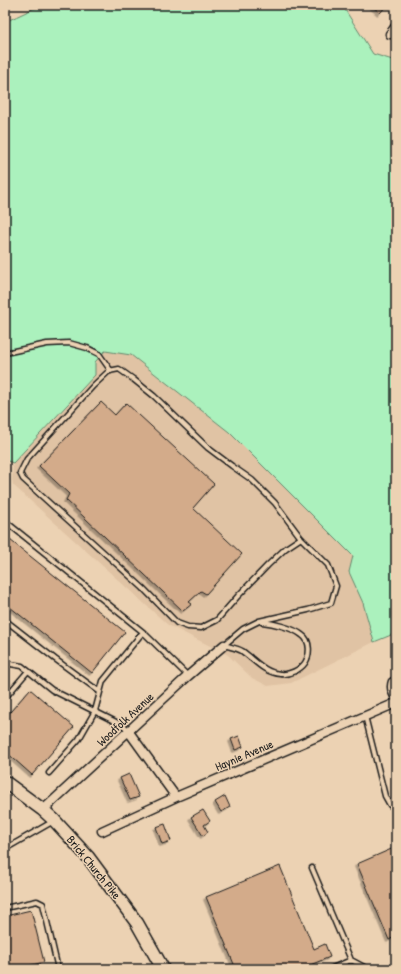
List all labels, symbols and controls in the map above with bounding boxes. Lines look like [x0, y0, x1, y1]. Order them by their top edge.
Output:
street label: Woodfolk Avenue [93, 688, 157, 750]
street label: Haynie Avenue [212, 735, 276, 775]
street label: Brick Church Pike [63, 832, 125, 903]

